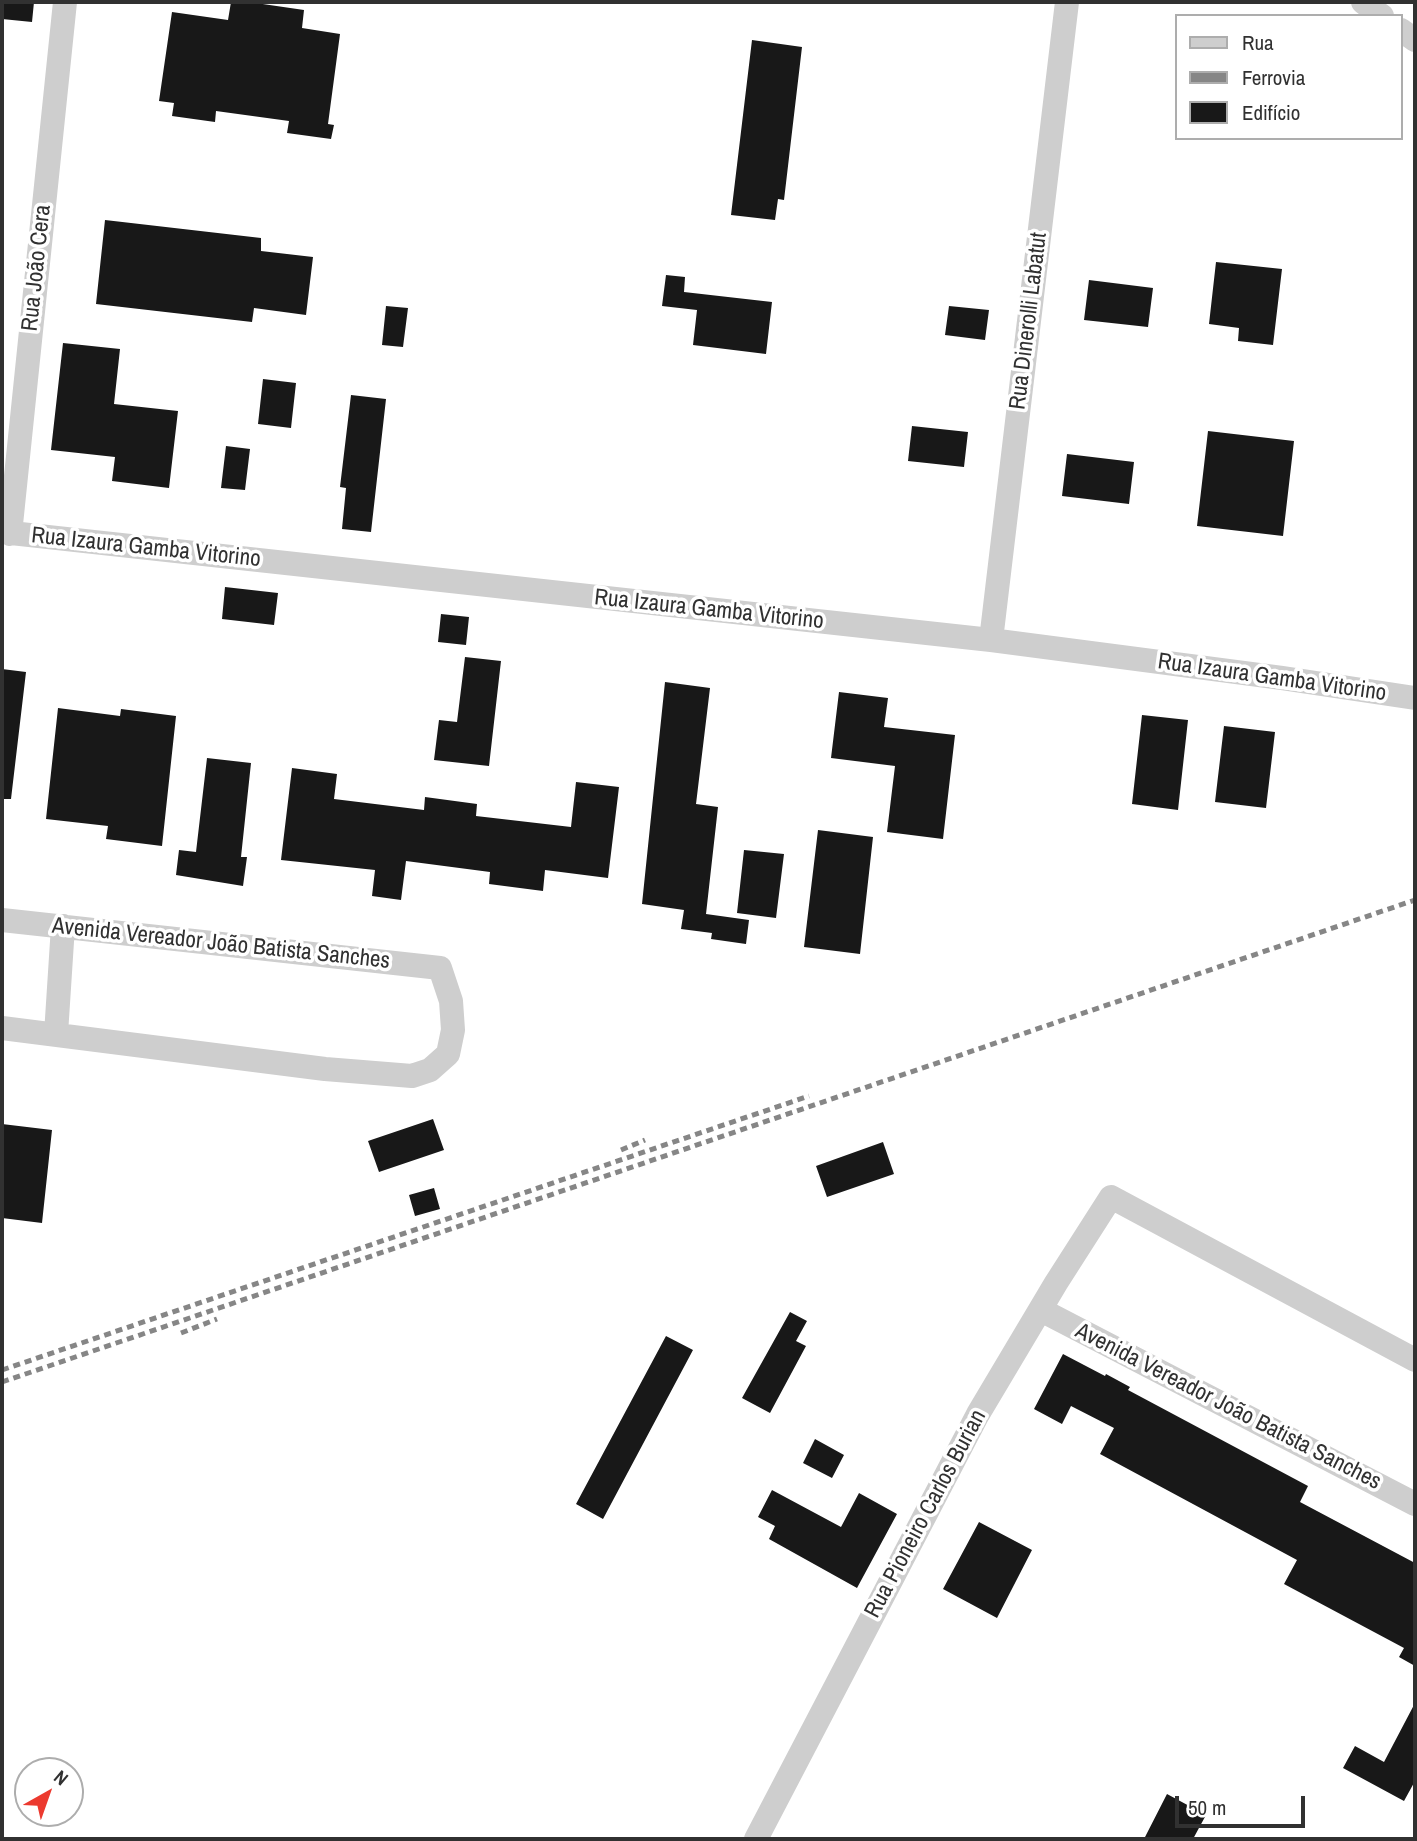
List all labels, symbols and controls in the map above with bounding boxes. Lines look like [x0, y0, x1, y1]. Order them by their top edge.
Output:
legend [1176, 14, 1403, 140]
text: Rua [1242, 28, 1274, 57]
text: Ferrovia [1242, 63, 1305, 92]
text: Edifício [1242, 98, 1300, 127]
street label: Rua João Cera [17, 203, 57, 333]
street label: Rua Dinerolli Labatut [1004, 231, 1054, 411]
street label: Rua Izaura Gamba Vitorino [30, 522, 262, 574]
street label: Rua Izaura Gamba Vitorino [593, 584, 825, 636]
street label: Rua Izaura Gamba Vitorino [1156, 648, 1388, 708]
street label: Avenida Vereador João Batista Sanches [51, 913, 391, 975]
street label: Avenida Vereador João Batista Sanches [1071, 1318, 1385, 1496]
street label: Rua Pioneiro Carlos Burian [859, 1405, 993, 1623]
north arrow [14, 1757, 84, 1827]
text: N [49, 1764, 74, 1791]
scale bar [1179, 1782, 1308, 1826]
text: 50 m [1188, 1793, 1226, 1822]

